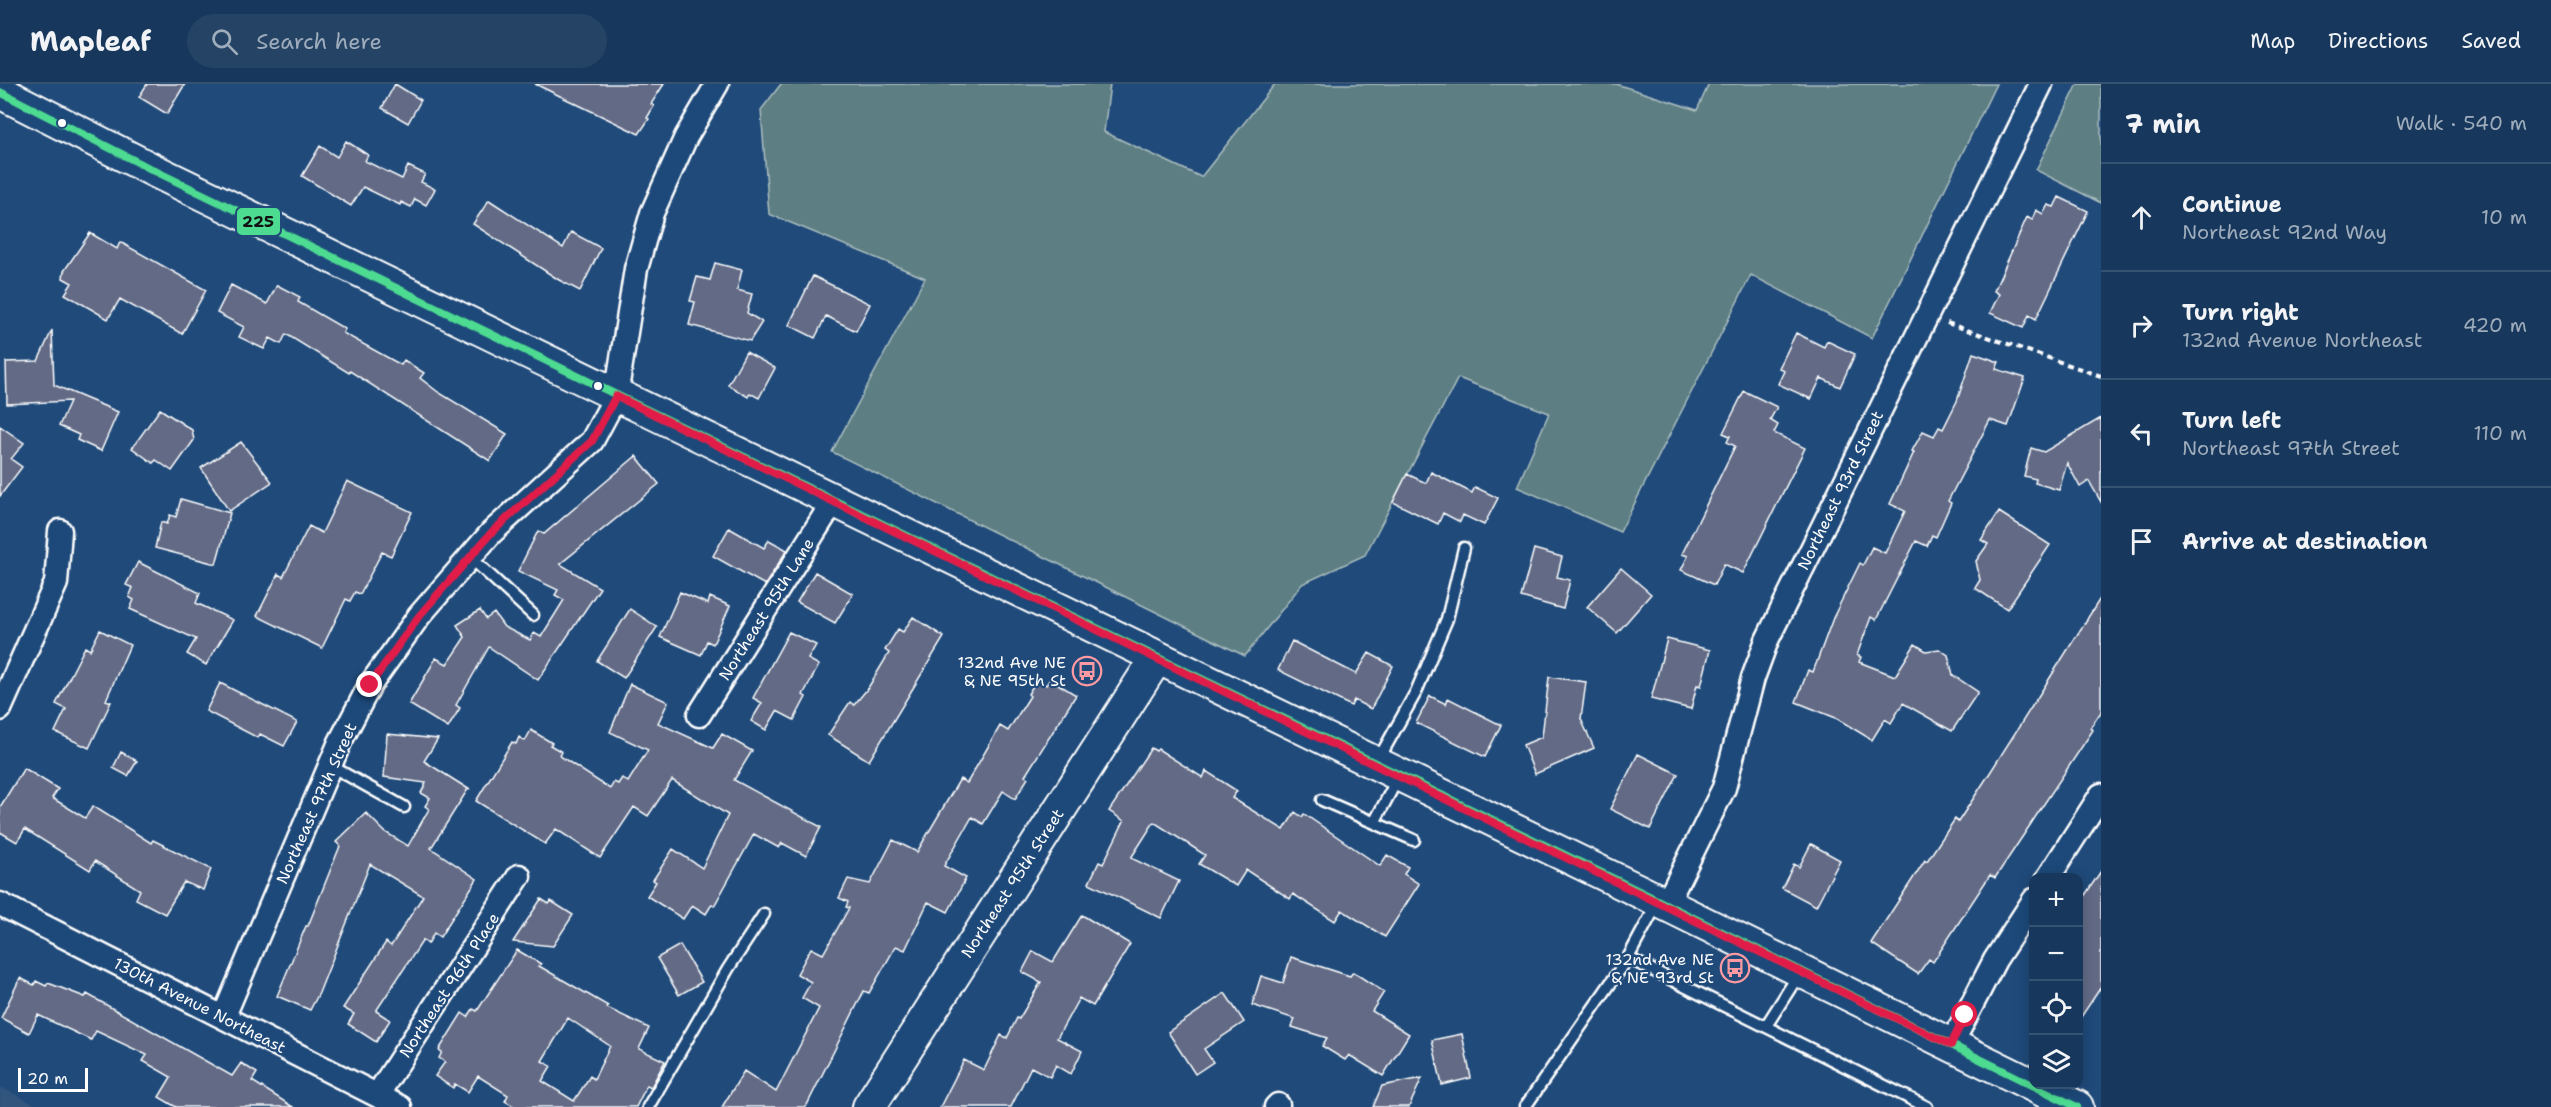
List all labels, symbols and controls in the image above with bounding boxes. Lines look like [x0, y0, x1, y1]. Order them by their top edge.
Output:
search box [187, 14, 607, 68]
text: Mapleaf [30, 22, 151, 60]
icon: search [208, 25, 241, 58]
text: Search here [256, 27, 382, 56]
text: Map [2250, 27, 2295, 55]
text: Directions [2328, 27, 2428, 55]
text: Saved [2461, 27, 2521, 55]
text: 7 min [2125, 106, 2201, 141]
text: Walk · 540 m [2396, 110, 2527, 136]
unlabelled marker [56, 117, 68, 129]
text: Continue [2182, 190, 2282, 219]
icon: ahead [2125, 201, 2158, 234]
text: 10 m [2481, 204, 2527, 230]
line badge: 225 [236, 207, 281, 236]
text: 225 [242, 211, 274, 232]
text: Northeast 92nd Way [2182, 219, 2387, 245]
text: Turn right [2182, 298, 2299, 327]
icon: right [2125, 309, 2158, 342]
text: 420 m [2463, 312, 2527, 338]
text: 132nd Avenue Northeast [2182, 327, 2423, 353]
unlabelled marker [592, 380, 604, 392]
text: Turn left [2182, 406, 2281, 435]
street label: Northeast 93rd Street [1793, 407, 1888, 573]
icon: left [2125, 417, 2158, 450]
text: 110 m [2473, 420, 2527, 446]
text: Northeast 97th Street [2182, 435, 2400, 461]
icon: arrive [2125, 525, 2158, 558]
text: Arrive at destination [2182, 527, 2428, 556]
street label: Northeast 95th Lane [714, 534, 819, 685]
place label: 132nd Ave NE & NE 95th St [958, 652, 1066, 691]
bus stop icon: 132nd Ave NE & NE 95th St [1071, 655, 1103, 687]
route end [356, 671, 382, 697]
street label: Northeast 97th Street [271, 719, 362, 887]
street label: Northeast 95th Street [956, 805, 1069, 962]
map controls [2029, 873, 2083, 1089]
button: + [2029, 873, 2083, 927]
street label: Northeast 96th Place [395, 909, 504, 1062]
button: − [2029, 927, 2083, 981]
place label: 132nd Ave NE & NE 93rd St [1606, 949, 1714, 988]
bus stop icon: 132nd Ave NE & NE 93rd St [1719, 952, 1751, 984]
street label: 130th Avenue Northeast [110, 953, 289, 1058]
button: locate [2029, 981, 2083, 1035]
route start [1951, 1001, 1977, 1027]
button: layers [2029, 1035, 2083, 1089]
scale bar [18, 1065, 88, 1092]
text: 20 m [27, 1068, 68, 1089]

